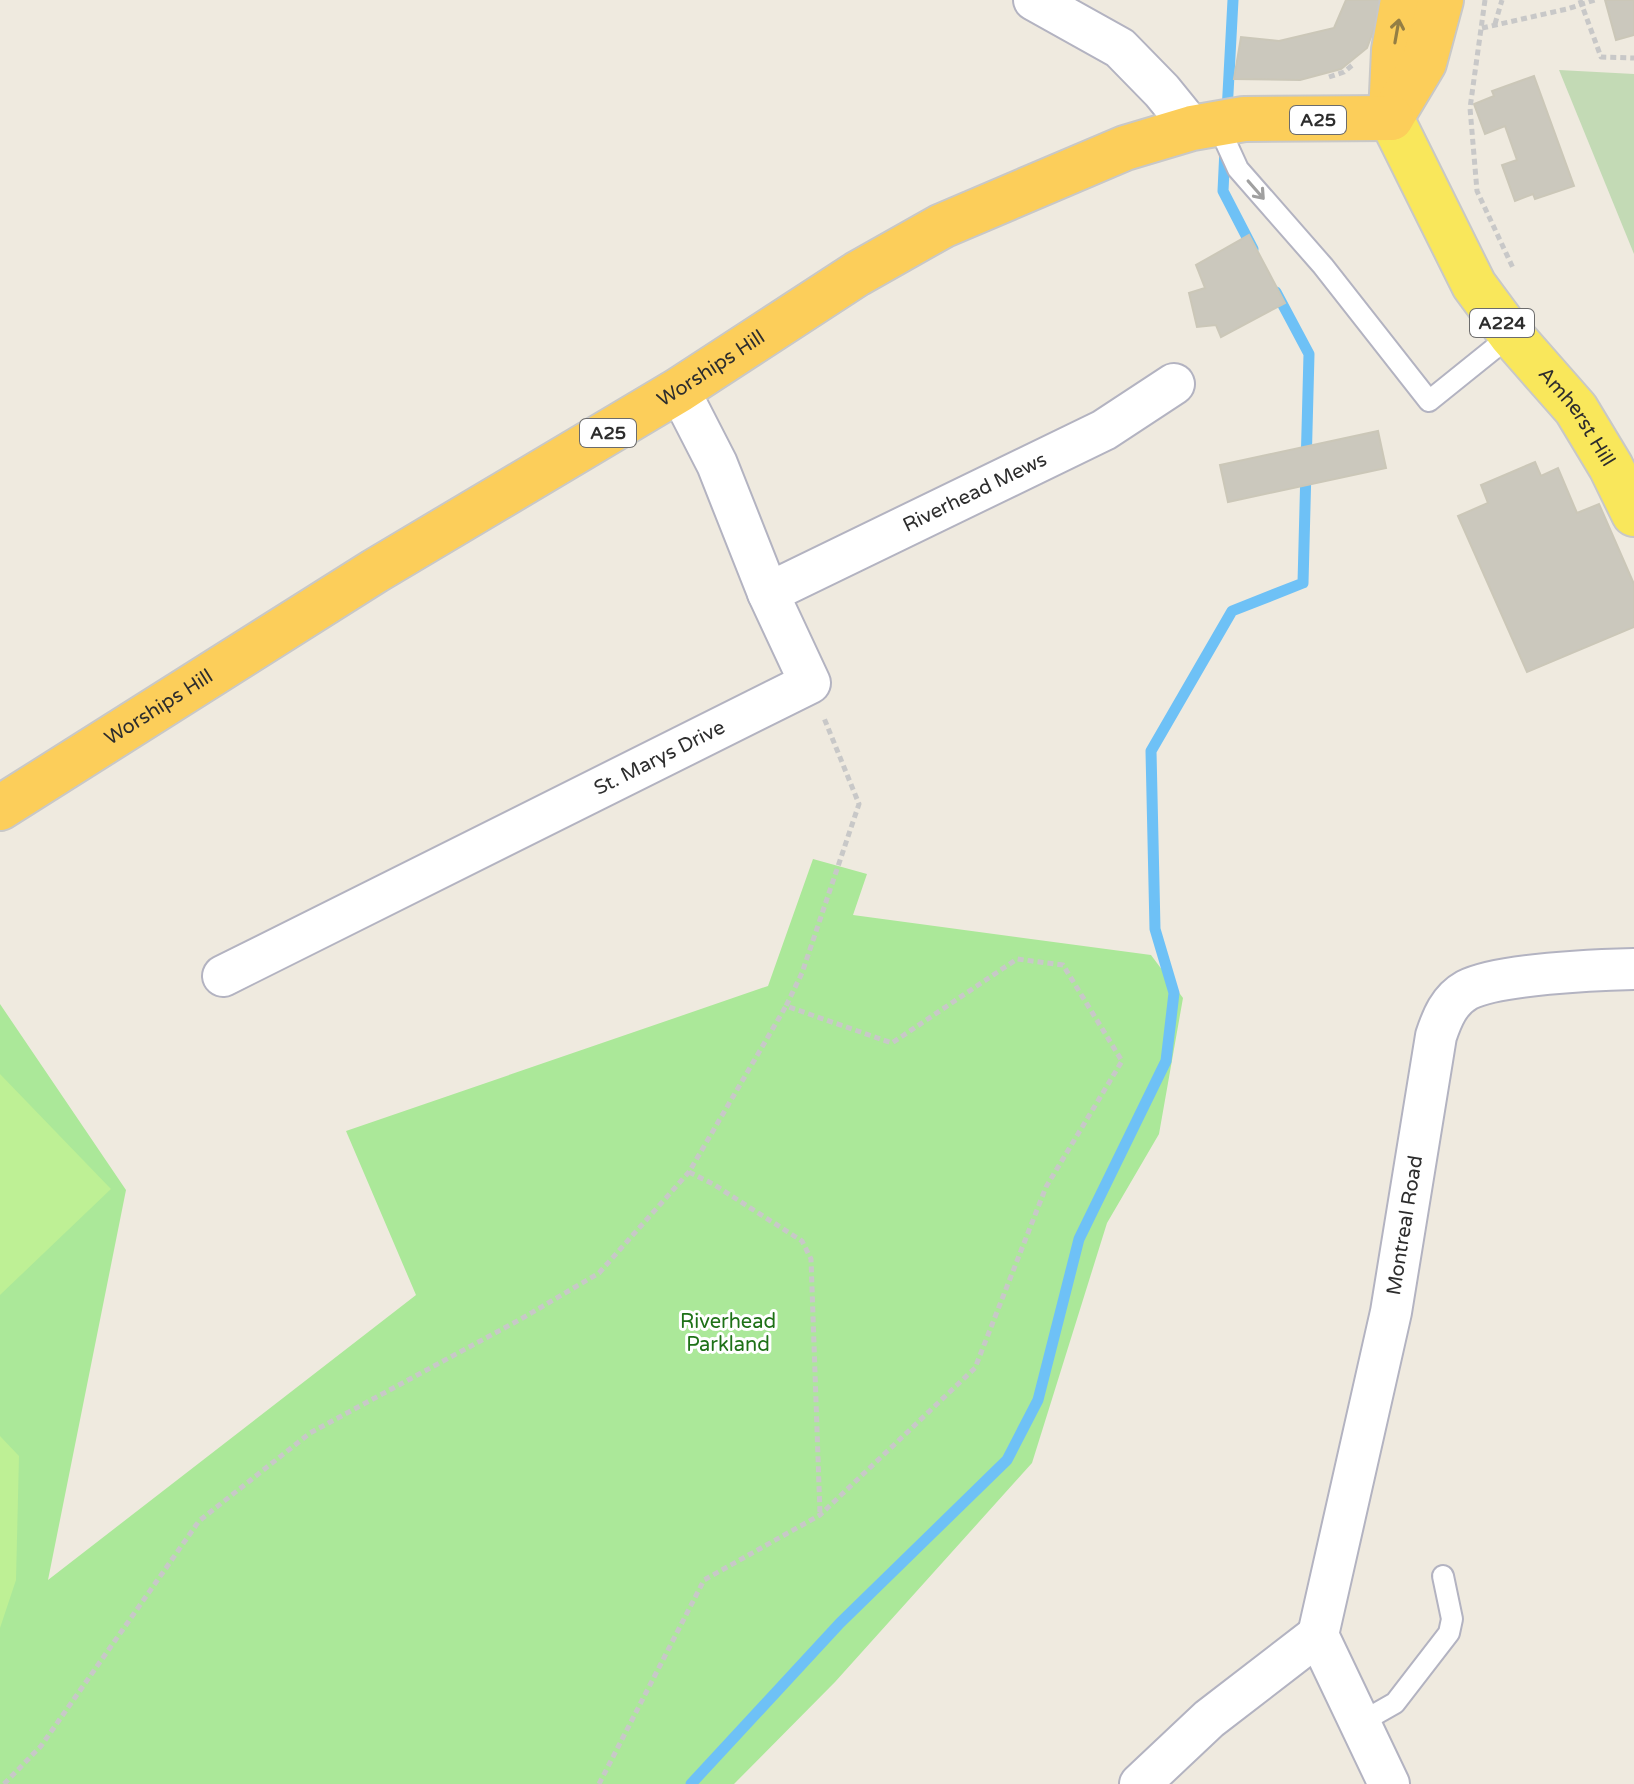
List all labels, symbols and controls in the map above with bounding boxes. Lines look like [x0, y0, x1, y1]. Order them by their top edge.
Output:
one-way arrow [1391, 19, 1406, 44]
road number: A25 [1290, 106, 1346, 134]
one-way arrow [1247, 180, 1265, 200]
road number: A224 [1470, 309, 1534, 337]
street label: Worships Hill [653, 325, 770, 412]
street label: Amherst Hill [1533, 362, 1620, 471]
road number: A25 [580, 419, 636, 447]
street label: Riverhead Mews [899, 448, 1051, 538]
street label: Worships Hill [100, 664, 217, 751]
street label: St. Marys Drive [590, 715, 729, 801]
street label: Montreal Road [1382, 1154, 1428, 1297]
park label: Riverhead Parkland [680, 1310, 776, 1357]

